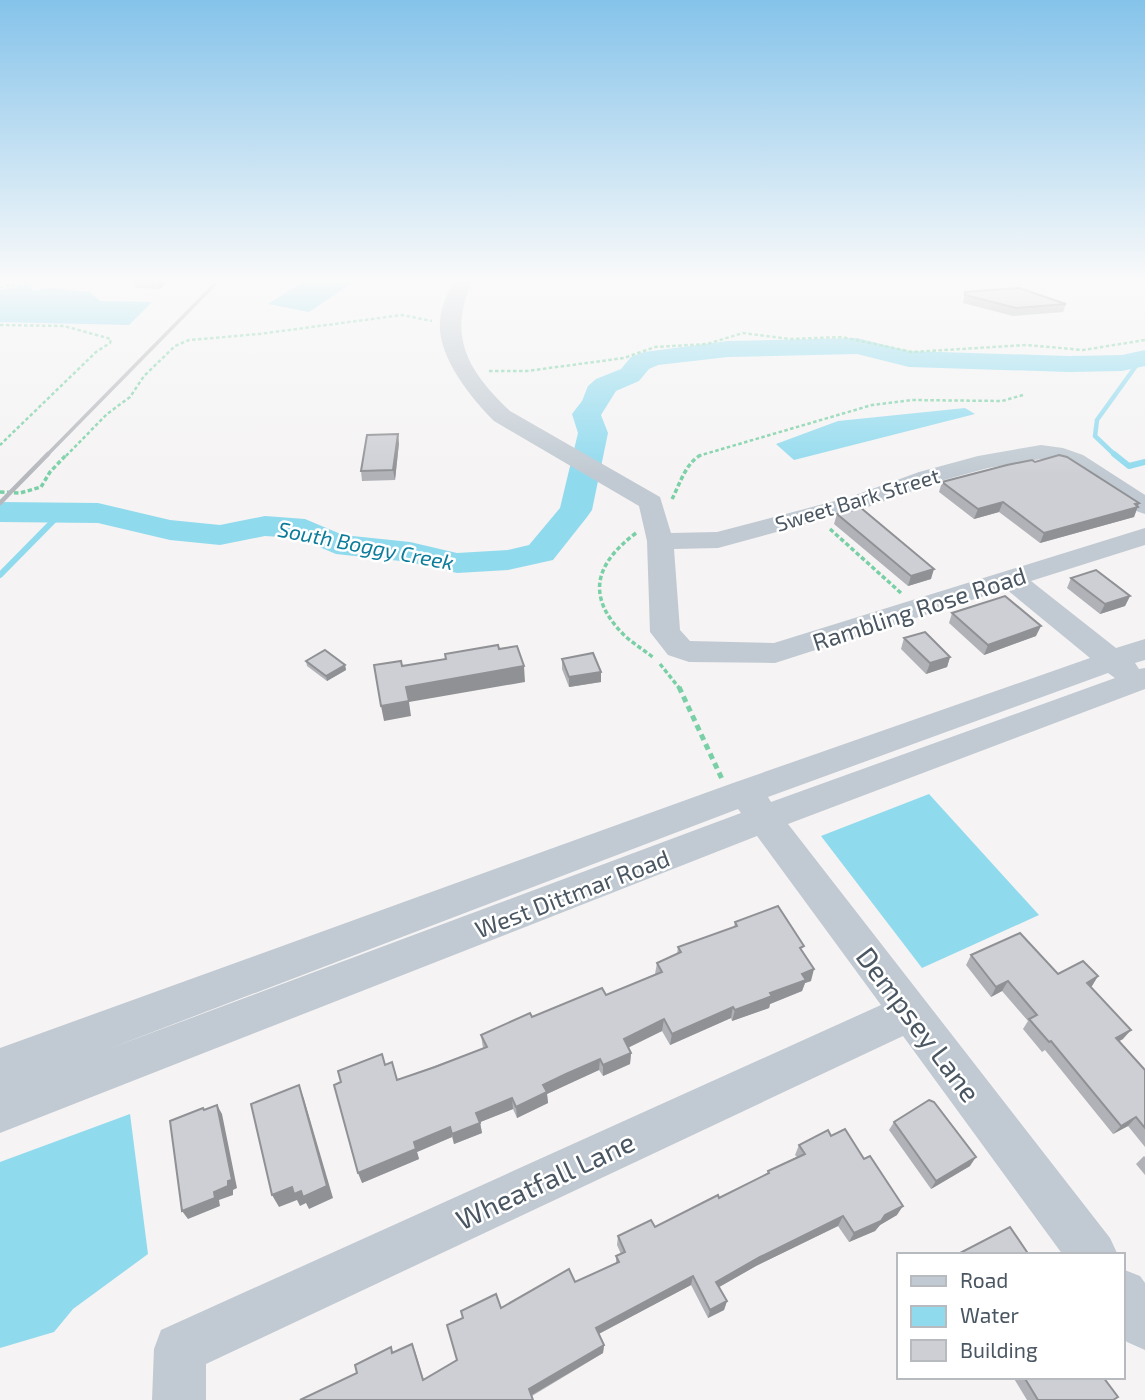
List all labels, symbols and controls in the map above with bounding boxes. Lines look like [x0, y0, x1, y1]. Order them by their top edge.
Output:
street label: Sweet Bark Street [772, 462, 942, 536]
water label: South Boggy Creek [276, 516, 456, 575]
street label: Rambling Rose Road [809, 560, 1029, 656]
street label: West Dittmar Road [471, 843, 673, 943]
street label: Dempsey Lane [850, 940, 988, 1108]
street label: Wheatfall Lane [450, 1124, 640, 1236]
legend [897, 1253, 1124, 1379]
text: Road [960, 1267, 1008, 1292]
text: Water [960, 1302, 1019, 1327]
text: Building [960, 1337, 1038, 1362]

